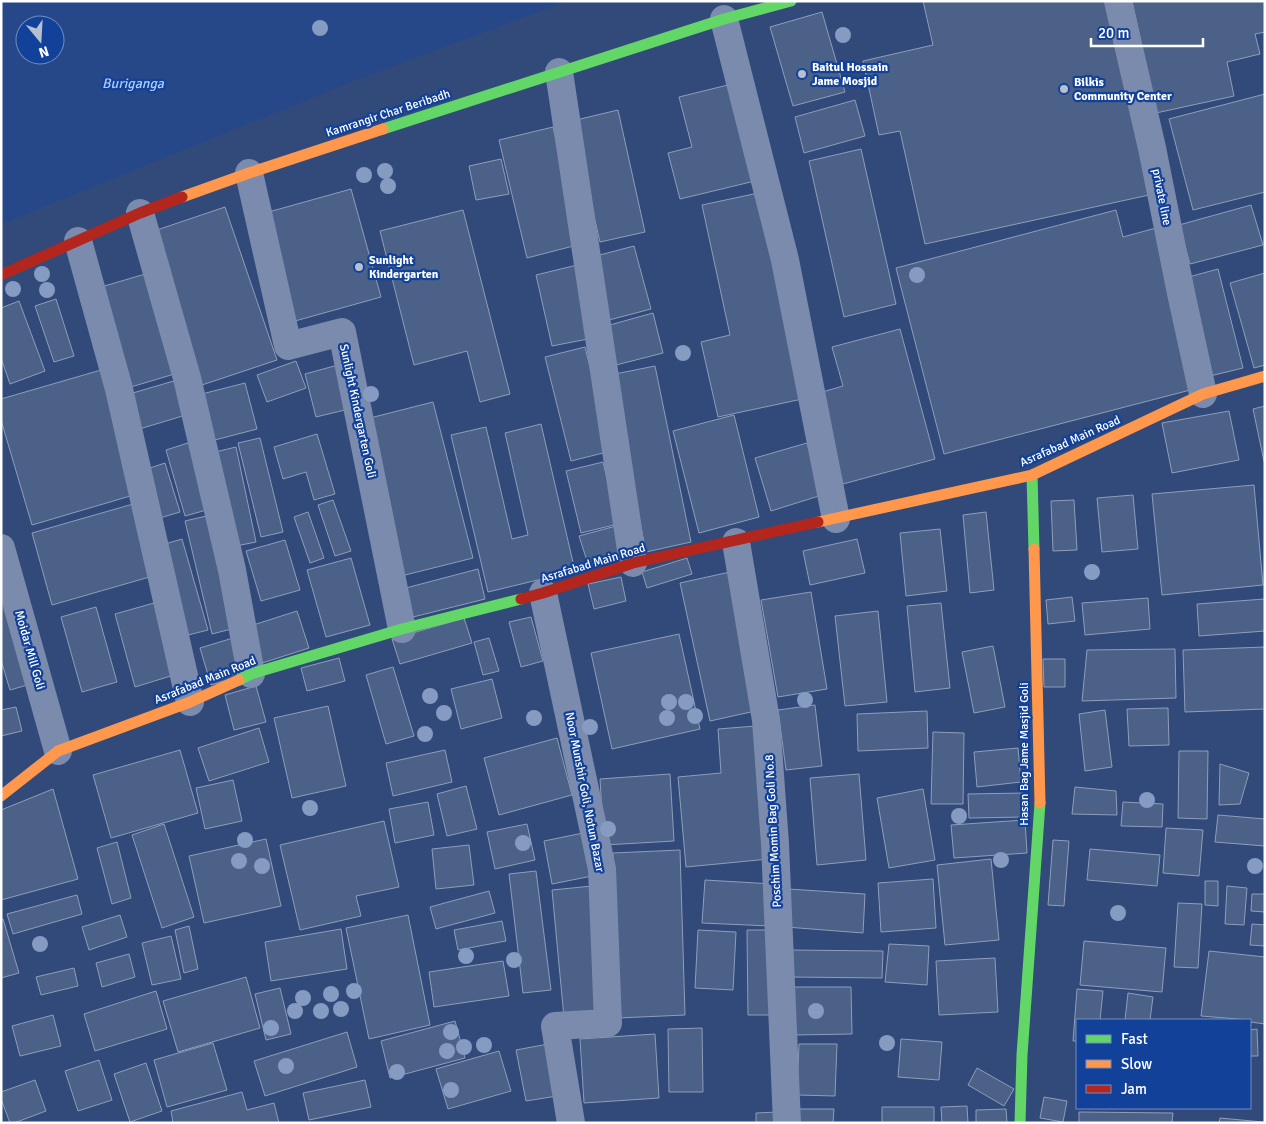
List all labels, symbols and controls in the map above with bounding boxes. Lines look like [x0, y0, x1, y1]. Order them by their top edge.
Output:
north arrow [15, 15, 65, 65]
scale bar [1091, 15, 1204, 47]
text: 20 m [1098, 24, 1129, 42]
text: N [37, 42, 51, 61]
place label: Baitul Hossain Jame Mosjid [812, 60, 888, 89]
marker: Baitul Hossain Jame Mosjid [796, 68, 808, 80]
water label: Buriganga [102, 75, 165, 92]
place label: Bilkis Community Center [1074, 75, 1172, 104]
marker: Bilkis Community Center [1058, 83, 1070, 95]
street label: Kamrangir Char Beribadh [324, 86, 452, 141]
street label: private line [1149, 167, 1174, 227]
place label: Sunlight Kindergarten [369, 253, 439, 282]
marker: Sunlight Kindergarten [353, 261, 365, 273]
street label: Sunlight Kindergarten Goli [336, 343, 379, 480]
street label: Asrafabad Main Road [1018, 413, 1123, 470]
street label: Asrafabad Main Road [539, 540, 647, 586]
street label: Moidar Mill Goli [11, 609, 48, 692]
street label: Asrafabad Main Road [152, 653, 258, 708]
street label: Hasan Bag Jame Masjid Goli [1017, 682, 1032, 826]
street label: Noor Munshir Goli, Notun Bazar [562, 711, 607, 874]
street label: Poschim Momin Bag Goli No.8 [762, 754, 785, 908]
legend [1076, 1019, 1251, 1109]
text: Fast [1121, 1030, 1148, 1048]
text: Slow [1121, 1055, 1152, 1073]
text: Jam [1121, 1080, 1147, 1098]

